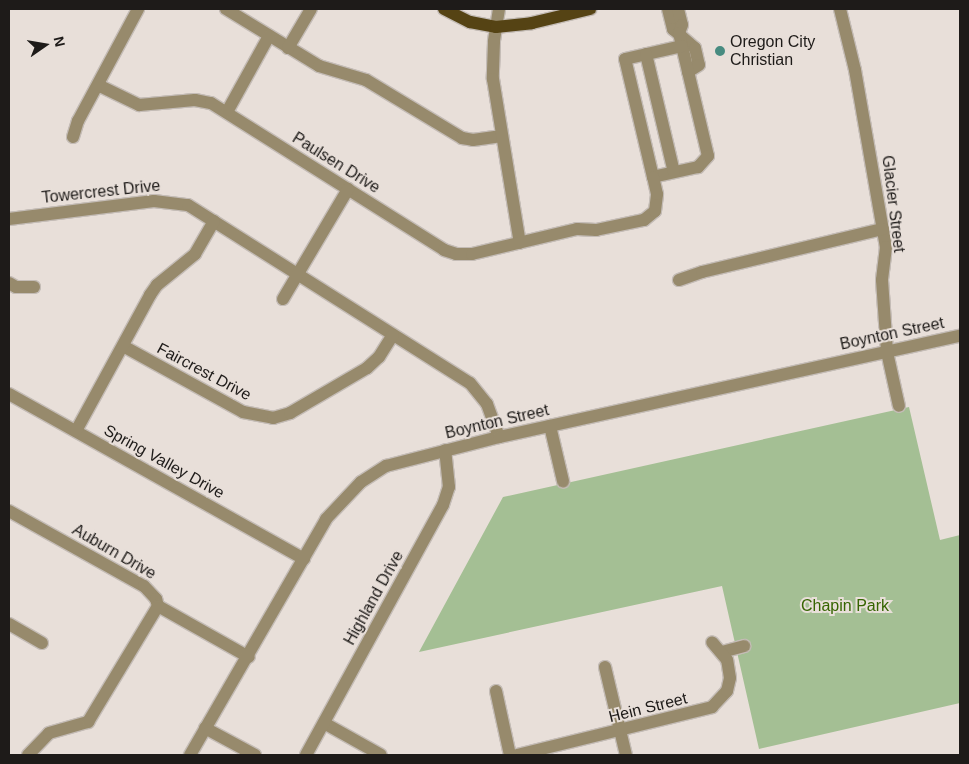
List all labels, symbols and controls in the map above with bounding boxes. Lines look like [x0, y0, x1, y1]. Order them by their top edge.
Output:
north arrow [20, 20, 70, 70]
place label: Oregon City Christian [730, 32, 815, 70]
text: N [51, 35, 69, 48]
marker: Oregon City Christian [714, 45, 726, 57]
street label: Paulsen Drive [289, 128, 383, 198]
street label: Glacier Street [878, 154, 908, 254]
street label: Towercrest Drive [41, 176, 161, 208]
street label: Boynton Street [838, 314, 946, 354]
street label: Faircrest Drive [154, 339, 254, 405]
street label: Boynton Street [443, 401, 551, 443]
street label: Spring Valley Drive [100, 421, 228, 503]
street label: Auburn Drive [69, 520, 159, 584]
street label: Highland Drive [340, 547, 408, 649]
park label: Chapin Park [801, 596, 889, 616]
street label: Hein Street [607, 689, 689, 727]

